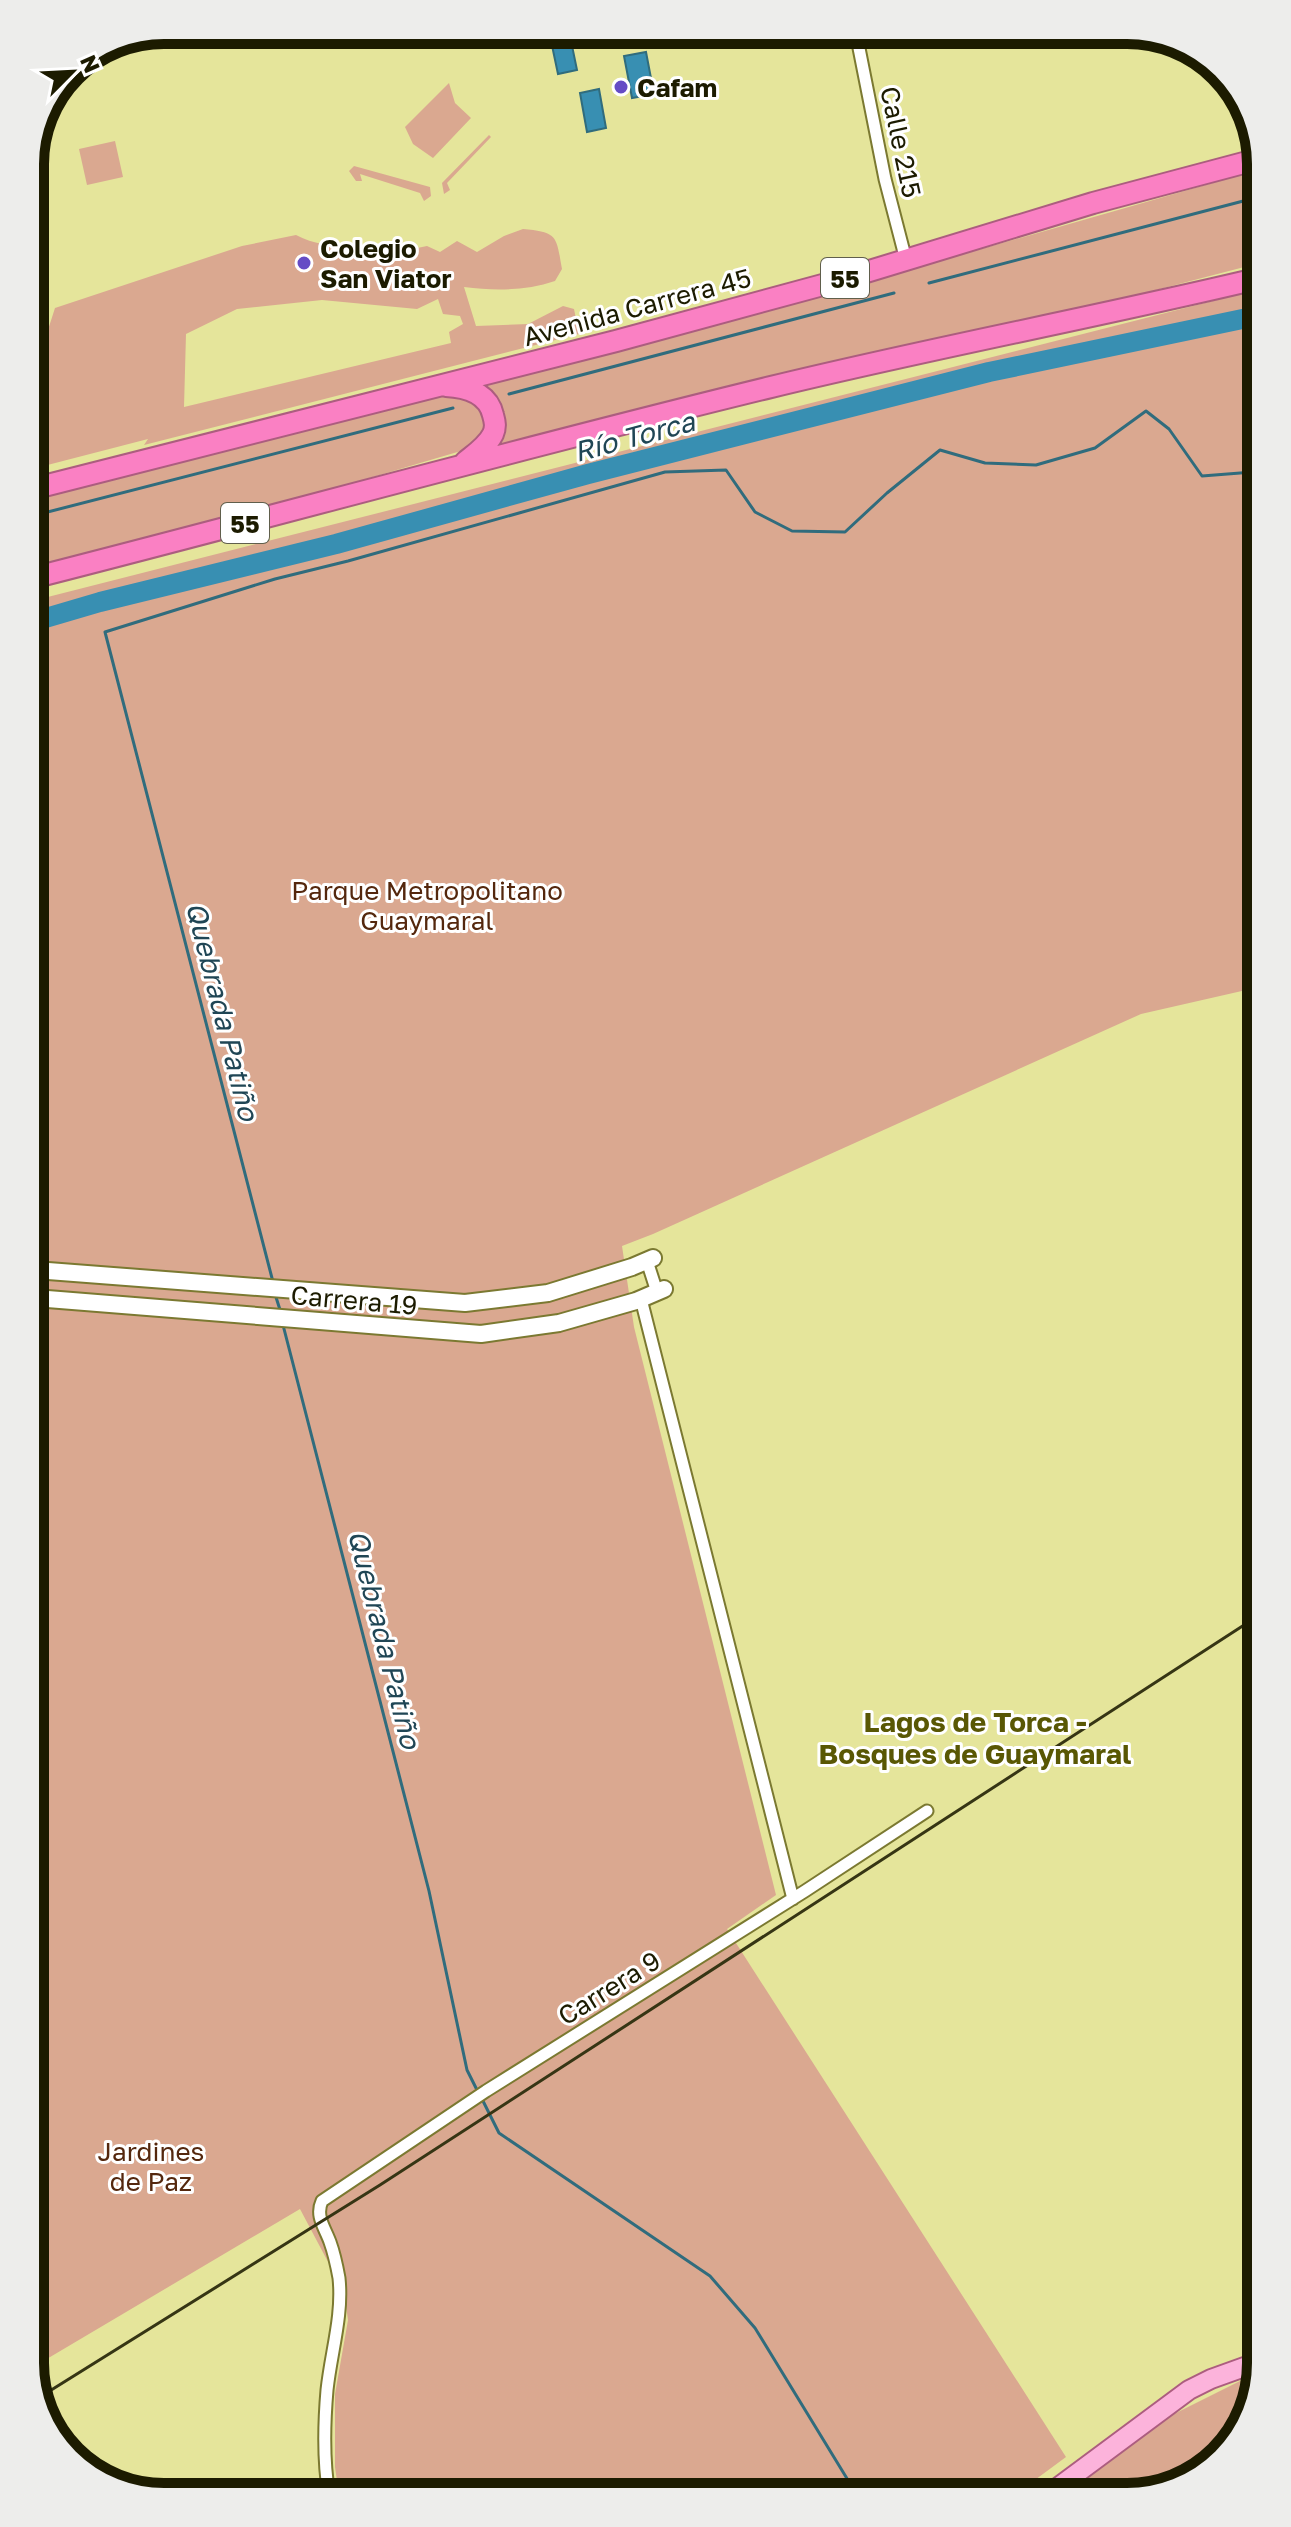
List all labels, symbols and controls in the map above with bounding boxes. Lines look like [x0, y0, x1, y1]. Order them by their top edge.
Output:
north arrow [32, 32, 112, 112]
text: N [75, 51, 106, 77]
place label: Cafam [637, 72, 717, 103]
marker: Cafam [612, 78, 630, 96]
street label: Calle 215 [874, 83, 928, 201]
place label: Colegio San Viator [320, 233, 452, 294]
marker: Colegio San Viator [295, 254, 313, 272]
road number: 55 [821, 258, 869, 298]
street label: Avenida Carrera 45 [520, 262, 754, 352]
water label: Río Torca [570, 404, 699, 468]
road number: 55 [221, 503, 269, 543]
park label: Parque Metropolitano Guaymaral [291, 875, 563, 936]
water label: Quebrada Patiño [180, 898, 267, 1126]
street label: Carrera 19 [289, 1279, 419, 1321]
water label: Quebrada Patiño [342, 1526, 429, 1754]
district label: Lagos de Torca - Bosques de Guaymaral [819, 1705, 1131, 1770]
street label: Carrera 9 [552, 1945, 666, 2031]
park label: Jardines de Paz [98, 2136, 204, 2197]

